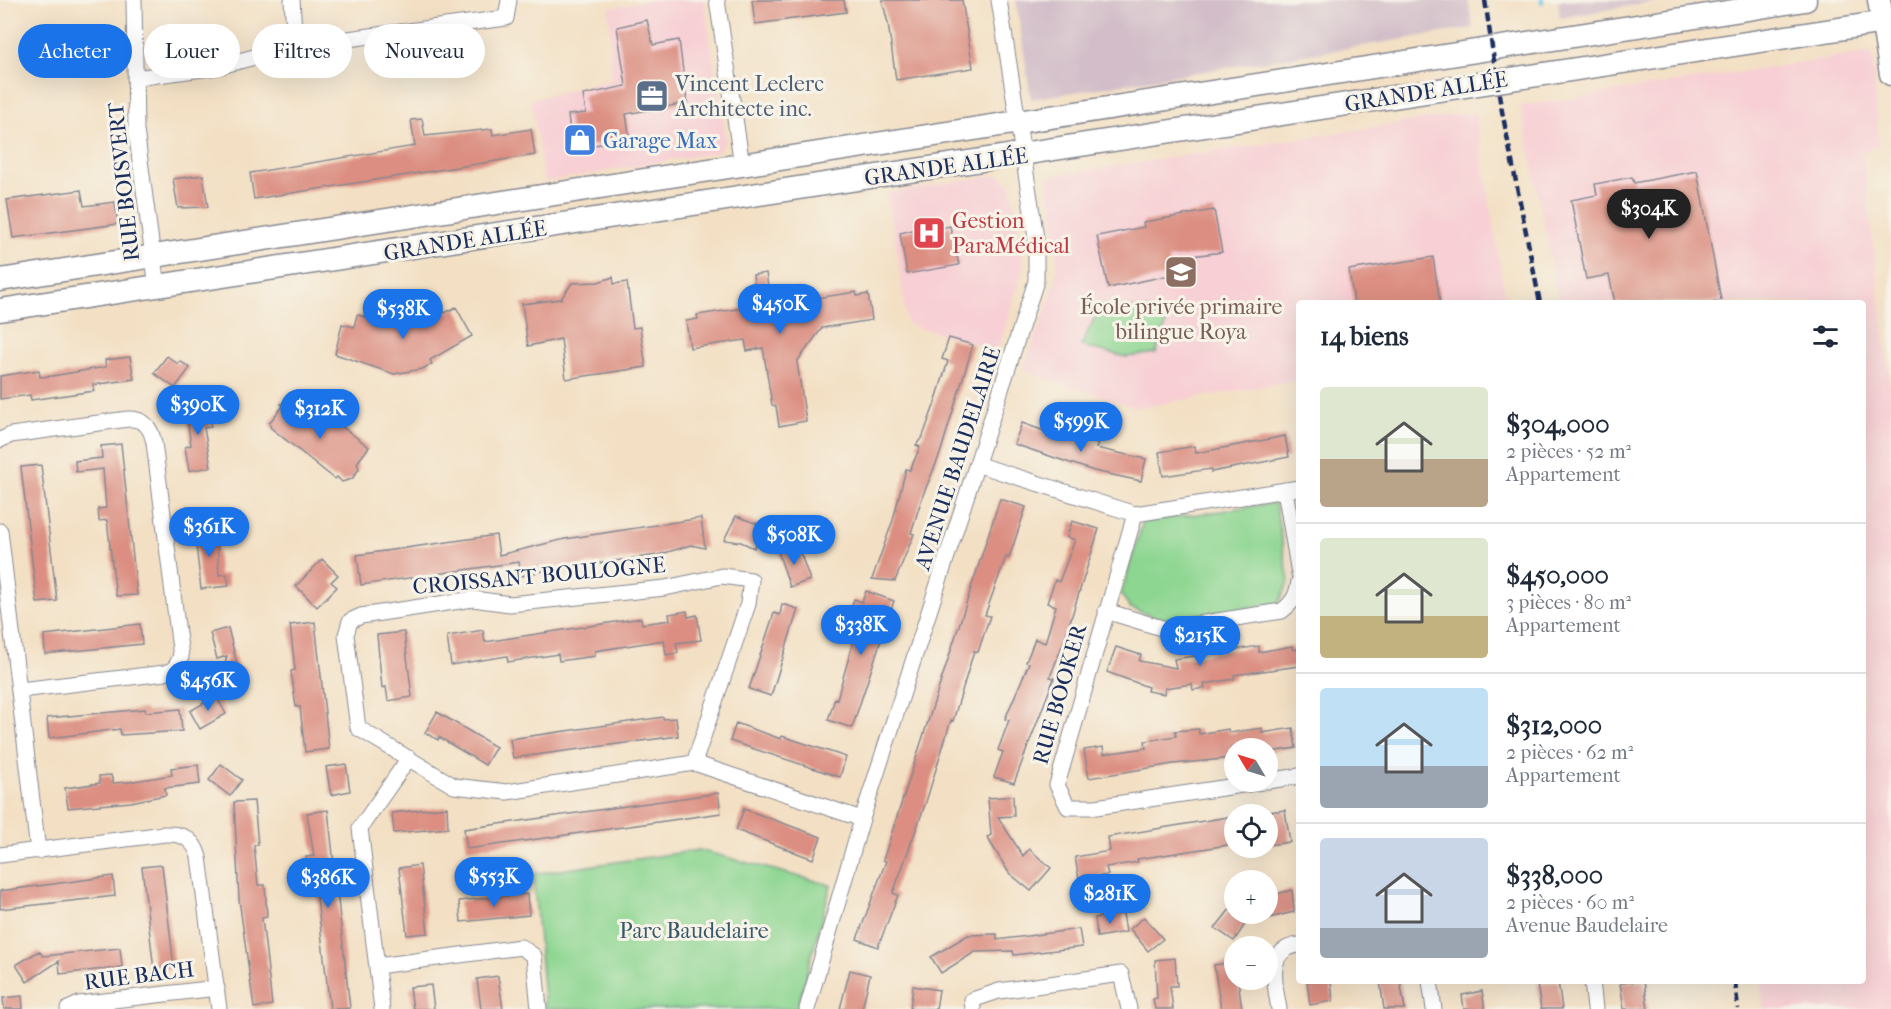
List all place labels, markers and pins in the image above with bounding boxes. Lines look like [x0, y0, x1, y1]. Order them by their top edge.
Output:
place label: Vincent Leclerc Architecte inc. [674, 71, 824, 122]
office icon: Vincent Leclerc Architecte inc. [634, 78, 670, 114]
shop icon: Garage Max [562, 122, 598, 158]
place label: Garage Max [603, 128, 718, 154]
pin: $304K [1607, 189, 1691, 240]
place label: Gestion ParaMédical [952, 208, 1070, 259]
hospital icon: Gestion ParaMédical [911, 215, 947, 251]
school or university icon: École privée primaire bilingue Roya [1163, 254, 1199, 290]
pin: $450K [738, 284, 822, 335]
pin: $538K [361, 289, 445, 340]
place label: École privée primaire bilingue Roya [1080, 293, 1282, 345]
pin: $390K [156, 385, 240, 436]
pin: $312K [278, 389, 362, 440]
pin: $599K [1039, 402, 1123, 453]
pin: $361K [167, 507, 251, 558]
pin: $508K [752, 515, 836, 566]
pin: $338K [819, 605, 903, 656]
pin: $215K [1158, 616, 1242, 667]
pin: $456K [166, 661, 250, 712]
pin: $553K [452, 857, 536, 908]
pin: $386K [286, 858, 370, 909]
pin: $281K [1068, 874, 1152, 925]

